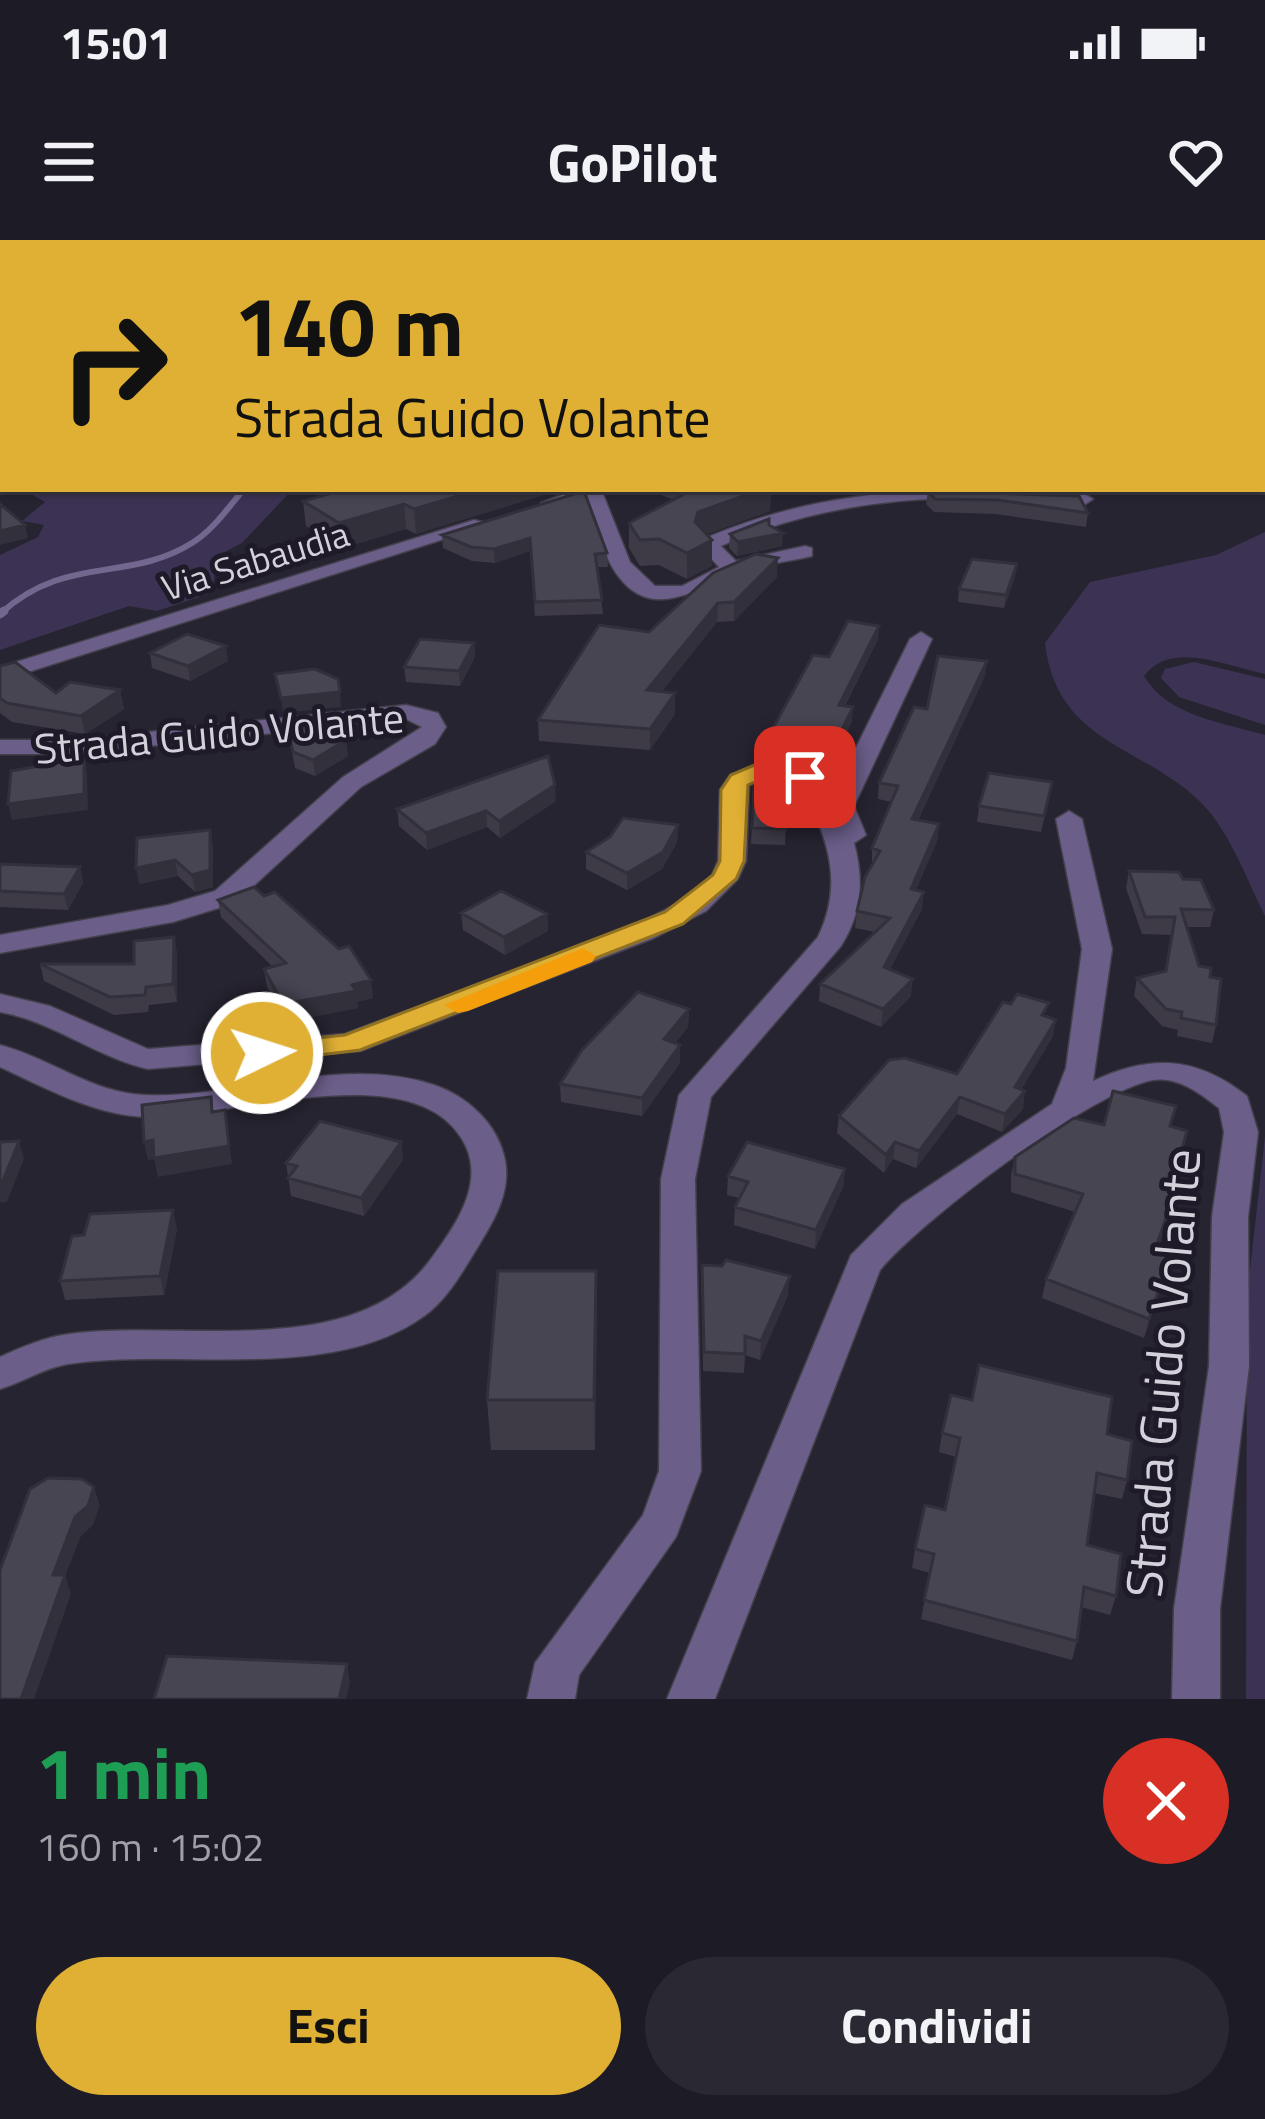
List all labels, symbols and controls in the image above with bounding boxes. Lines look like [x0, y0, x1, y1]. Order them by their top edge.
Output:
text: 15:01 [60, 8, 172, 76]
text: GoPilot [547, 121, 718, 203]
icon: menu [36, 129, 102, 195]
icon: heart [1163, 129, 1229, 195]
text: 140 m [234, 261, 464, 389]
icon: right [36, 288, 192, 444]
text: Strada Guido Volante [234, 376, 711, 458]
street label: Via Sabaudia [154, 505, 356, 615]
street label: Strada Guido Volante [32, 684, 406, 780]
pin [754, 726, 856, 828]
icon: arrive [772, 744, 838, 810]
position arrow [199, 990, 325, 1116]
street label: Strada Guido Volante [1104, 1145, 1220, 1601]
text: 1 min [36, 1717, 211, 1827]
button: close [1103, 1738, 1229, 1864]
text: 160 m · 15:02 [36, 1817, 264, 1876]
button: Esci [36, 1957, 621, 2095]
button: Condividi [645, 1957, 1229, 2095]

